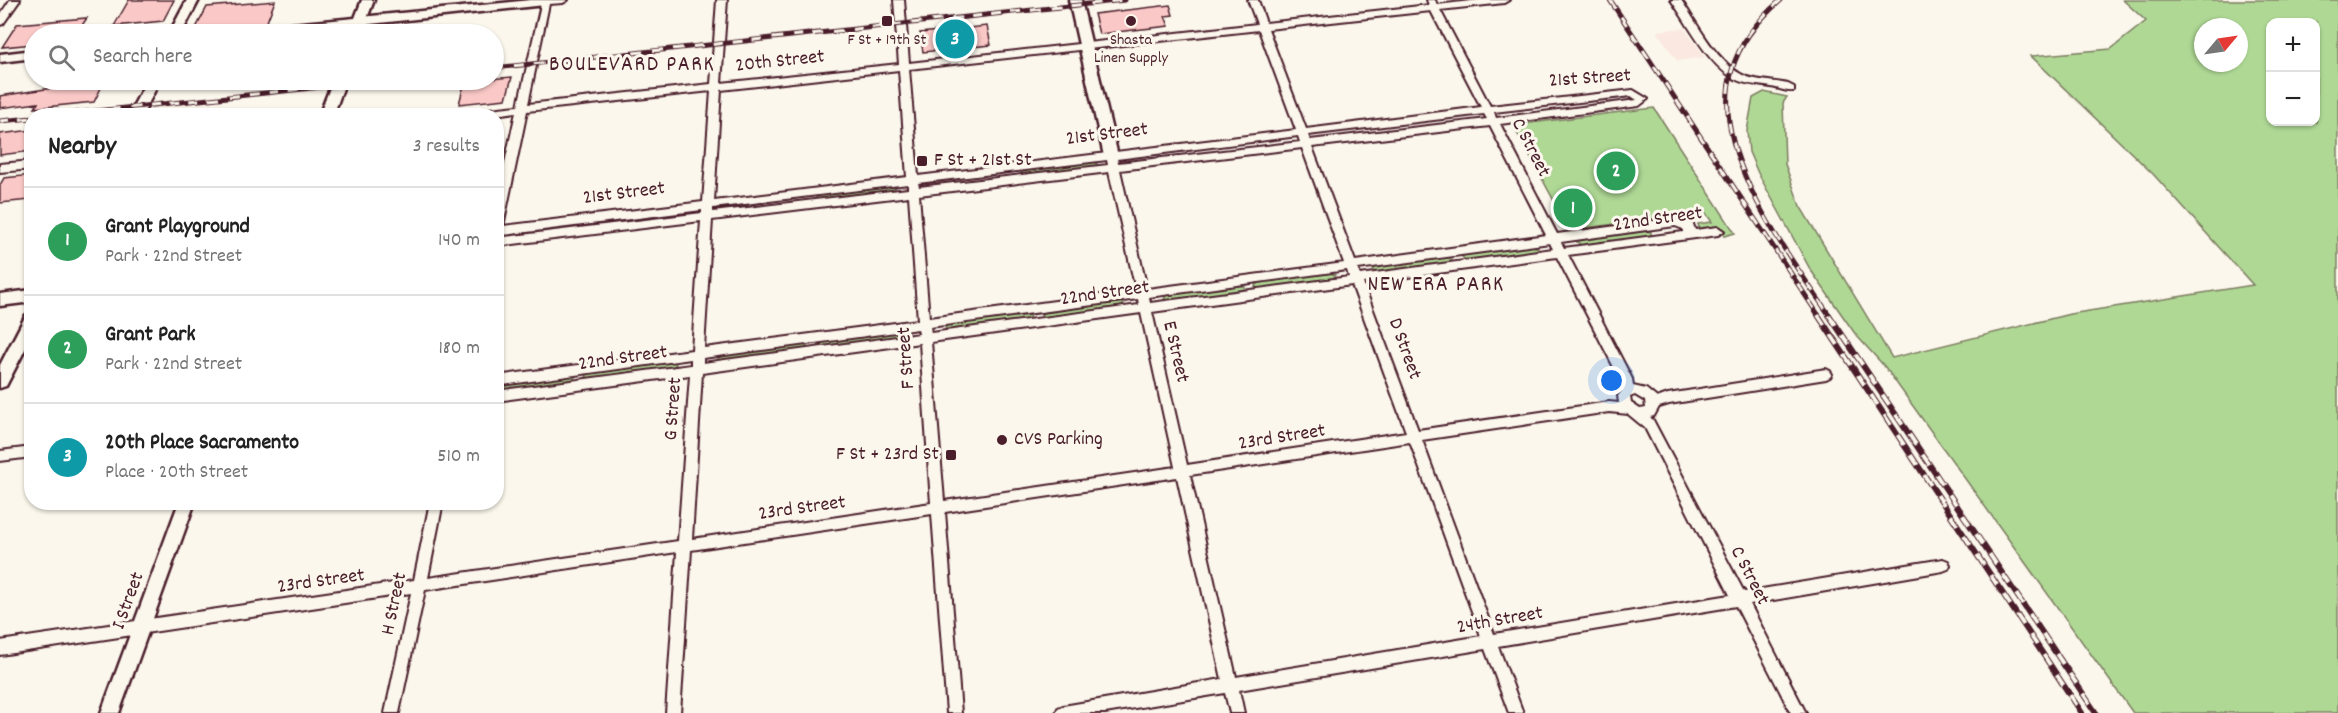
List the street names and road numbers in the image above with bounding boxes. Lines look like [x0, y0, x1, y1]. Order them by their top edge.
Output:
street label: 20th Street [734, 43, 826, 81]
street label: 21st Street [1548, 62, 1632, 96]
street label: C Street [1503, 114, 1557, 182]
street label: 21st Street [1065, 116, 1149, 154]
street label: 21st Street [582, 175, 666, 213]
street label: 22nd Street [1612, 200, 1704, 240]
street label: 22nd Street [1059, 274, 1151, 314]
street label: D Street [1380, 314, 1428, 384]
street label: E Street [1154, 319, 1196, 385]
street label: F Street [891, 326, 923, 390]
street label: 22nd Street [577, 339, 669, 379]
street label: G Street [658, 376, 690, 442]
street label: 23rd Street [1237, 417, 1327, 459]
street label: 23rd Street [757, 489, 847, 529]
street label: C Street [1722, 542, 1776, 610]
street label: 23rd Street [276, 562, 366, 602]
street label: I Street [106, 568, 152, 634]
street label: H Street [375, 570, 415, 638]
street label: 24th Street [1455, 600, 1545, 642]

